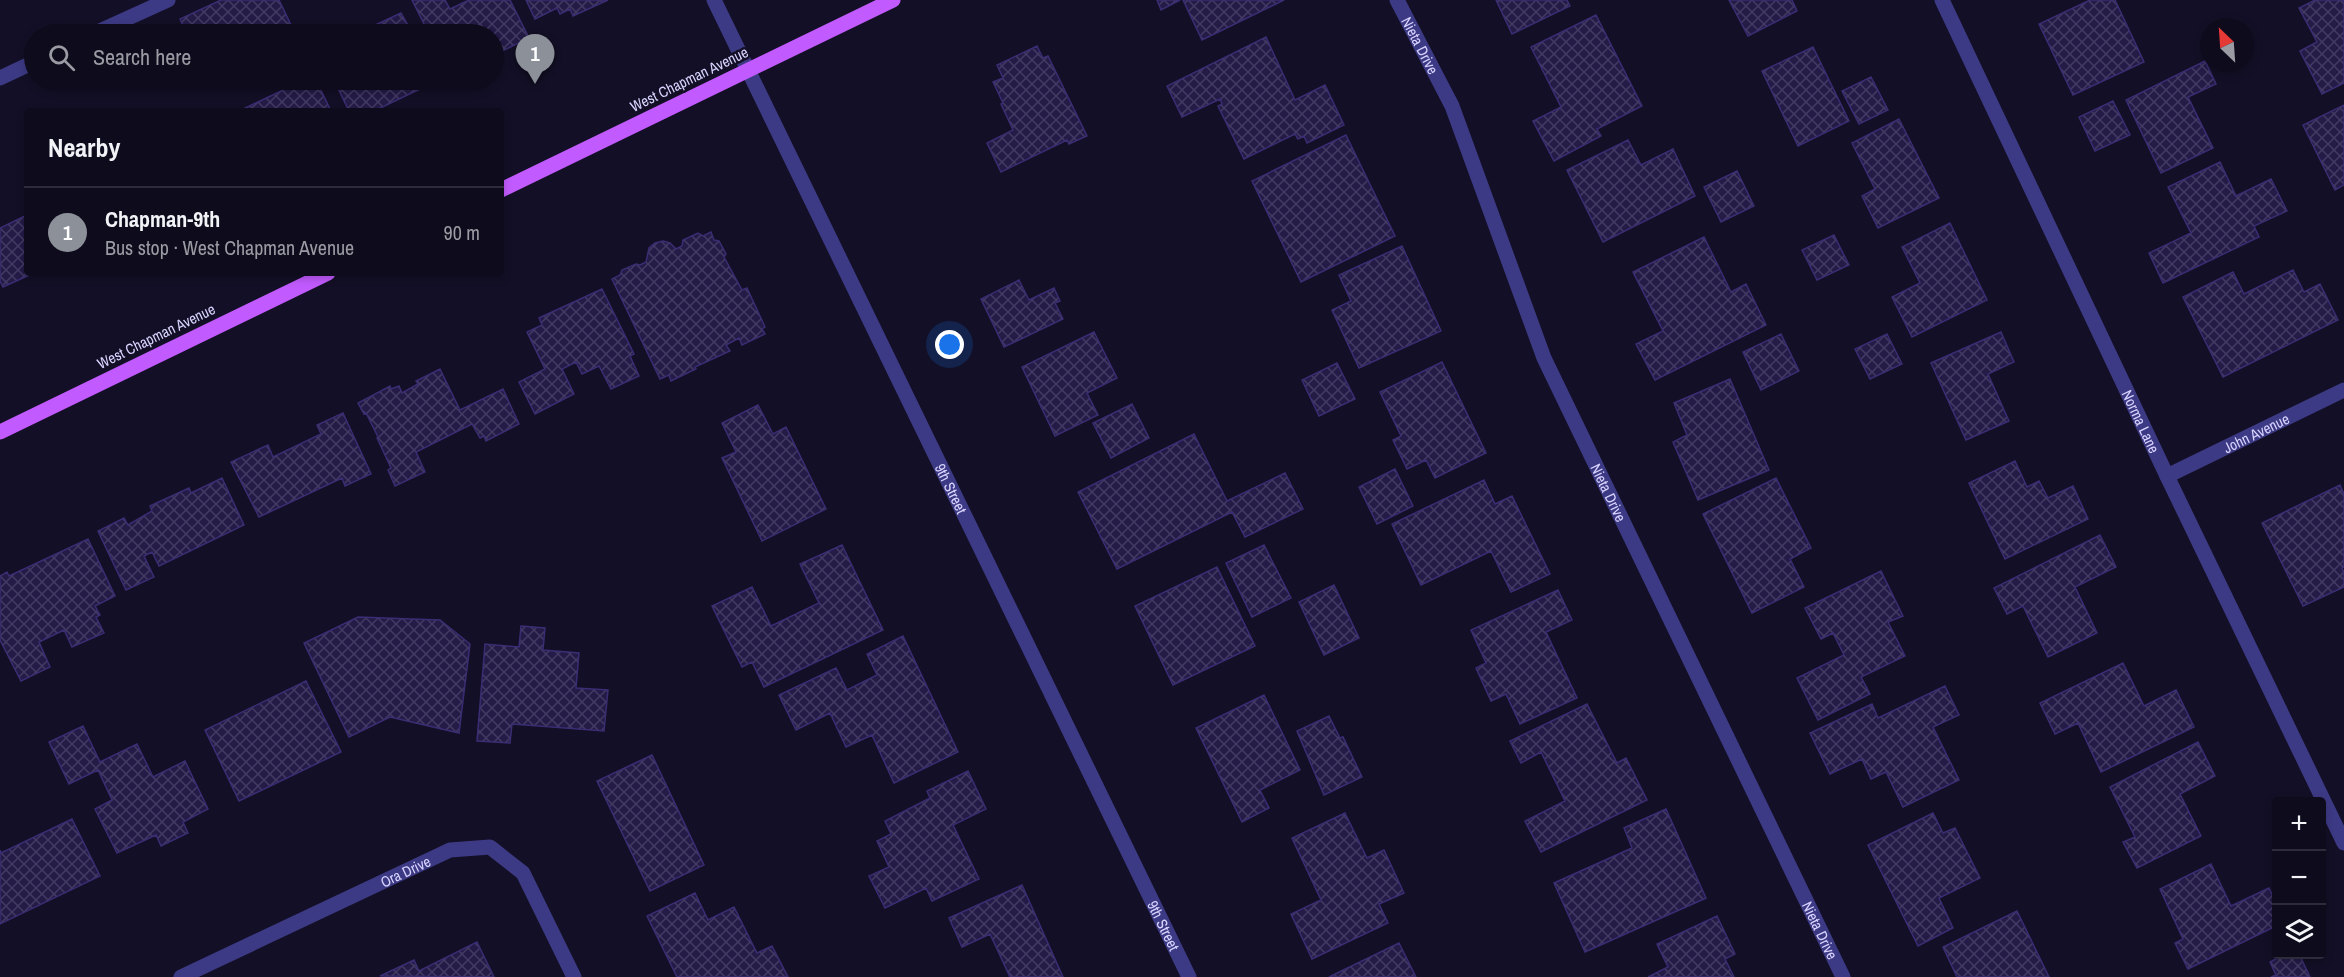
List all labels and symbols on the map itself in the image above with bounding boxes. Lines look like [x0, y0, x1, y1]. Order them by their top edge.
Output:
street label: Nieta Drive [1397, 13, 1444, 78]
north arrow [2200, 18, 2254, 72]
pin: 1 [516, 34, 554, 84]
street label: West Chapman Avenue [627, 41, 752, 117]
street label: West Chapman Avenue [94, 298, 219, 374]
your location [935, 330, 964, 359]
street label: Norma Lane [2117, 386, 2165, 457]
street label: John Avenue [2220, 408, 2293, 458]
street label: 9th Street [930, 460, 973, 517]
street label: Nieta Drive [1586, 460, 1632, 525]
street label: Ora Drive [377, 850, 434, 892]
street label: 9th Street [1143, 897, 1185, 955]
street label: Nieta Drive [1797, 897, 1843, 963]

